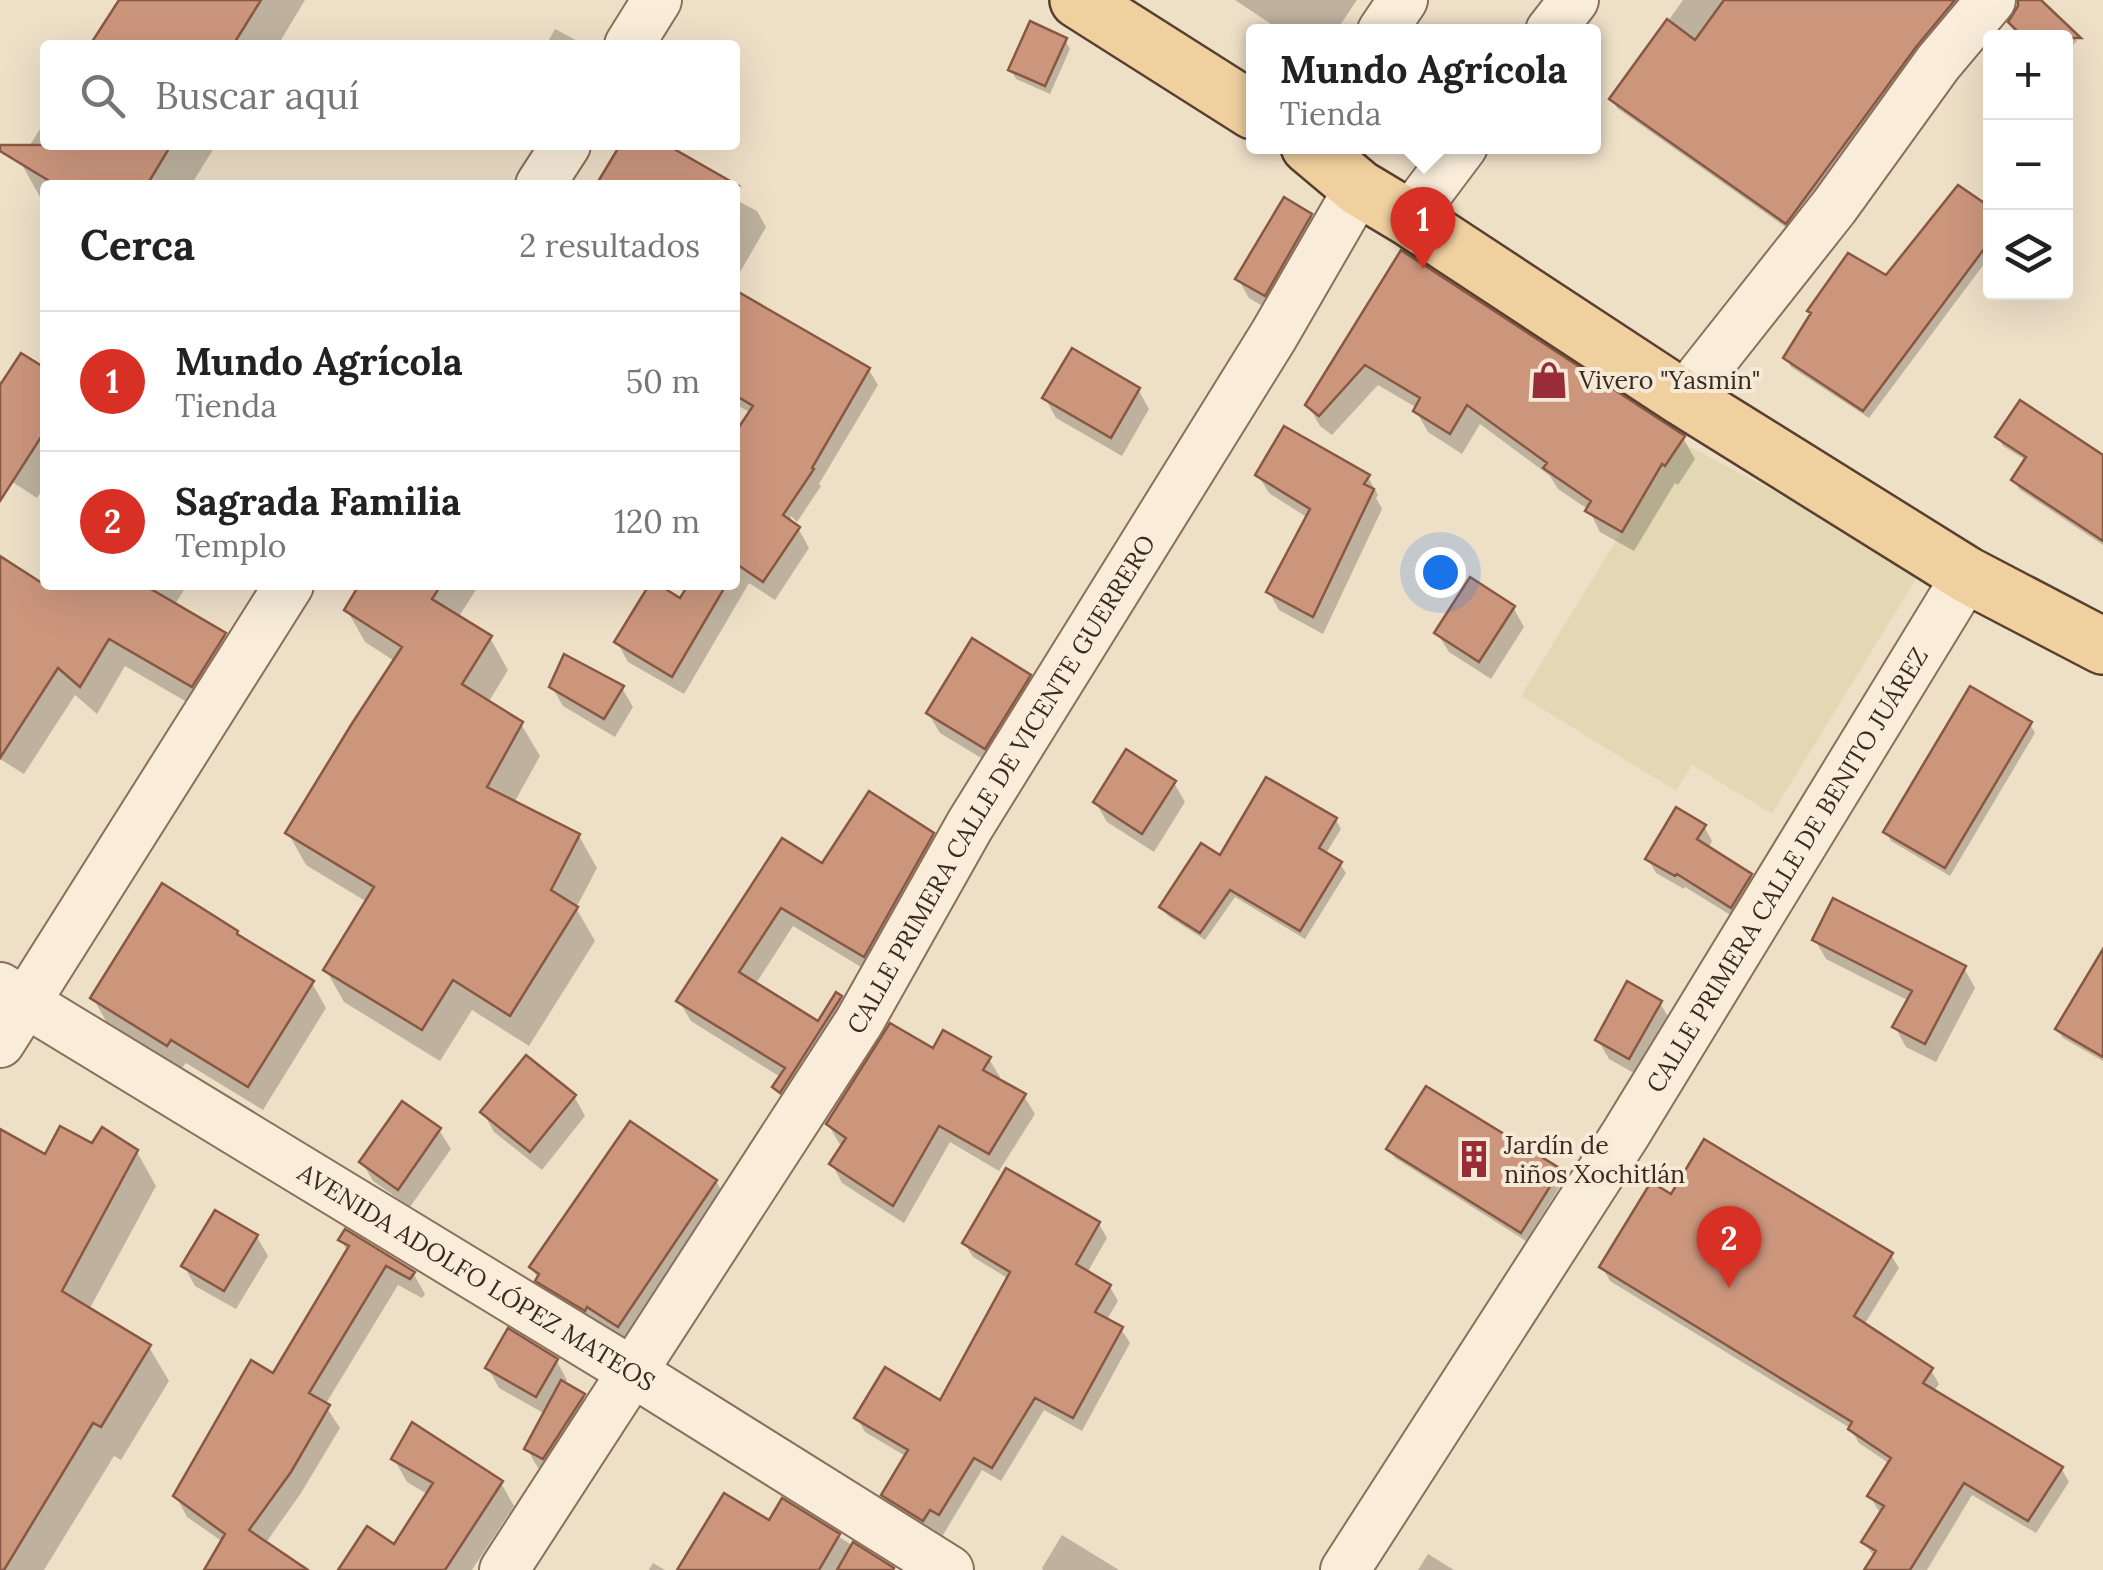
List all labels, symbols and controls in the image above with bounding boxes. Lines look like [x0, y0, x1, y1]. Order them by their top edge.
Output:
popup [1246, 24, 1601, 154]
map controls [1983, 30, 2073, 300]
button: + [1983, 30, 2073, 120]
search box [40, 40, 740, 150]
text: Mundo Agrícola [1280, 45, 1567, 93]
icon: search [75, 68, 130, 123]
text: Buscar aquí [155, 71, 359, 119]
text: Tienda [1280, 93, 1382, 134]
button: − [1983, 120, 2073, 210]
pin: 1 [1390, 186, 1456, 269]
button: layers [1983, 210, 2073, 300]
text: Cerca [80, 218, 195, 272]
text: 2 resultados [519, 225, 700, 266]
text: Mundo Agrícola [175, 337, 463, 385]
shop icon: Vivero "Yasmin" [1528, 359, 1570, 401]
text: 1 [106, 361, 119, 402]
text: 50 m [626, 361, 700, 402]
place label: Vivero "Yasmin" [1578, 364, 1761, 396]
text: Tienda [175, 385, 277, 426]
text: Sagrada Familia [175, 477, 461, 525]
text: 2 [104, 501, 121, 542]
text: 120 m [614, 501, 700, 542]
text: Templo [175, 525, 286, 566]
street label: CALLE PRIMERA CALLE DE VICENTE GUERRERO [840, 529, 1162, 1040]
your location [1415, 547, 1466, 598]
street label: CALLE PRIMERA CALLE DE BENITO JUÁREZ [1639, 641, 1935, 1098]
place label: Jardín de niños Xochitlán [1503, 1129, 1685, 1190]
building icon: Jardín de niños Xochitlán [1453, 1138, 1495, 1180]
street label: AVENIDA ADOLFO LÓPEZ MATEOS [291, 1156, 661, 1398]
pin: 2 [1696, 1206, 1762, 1288]

